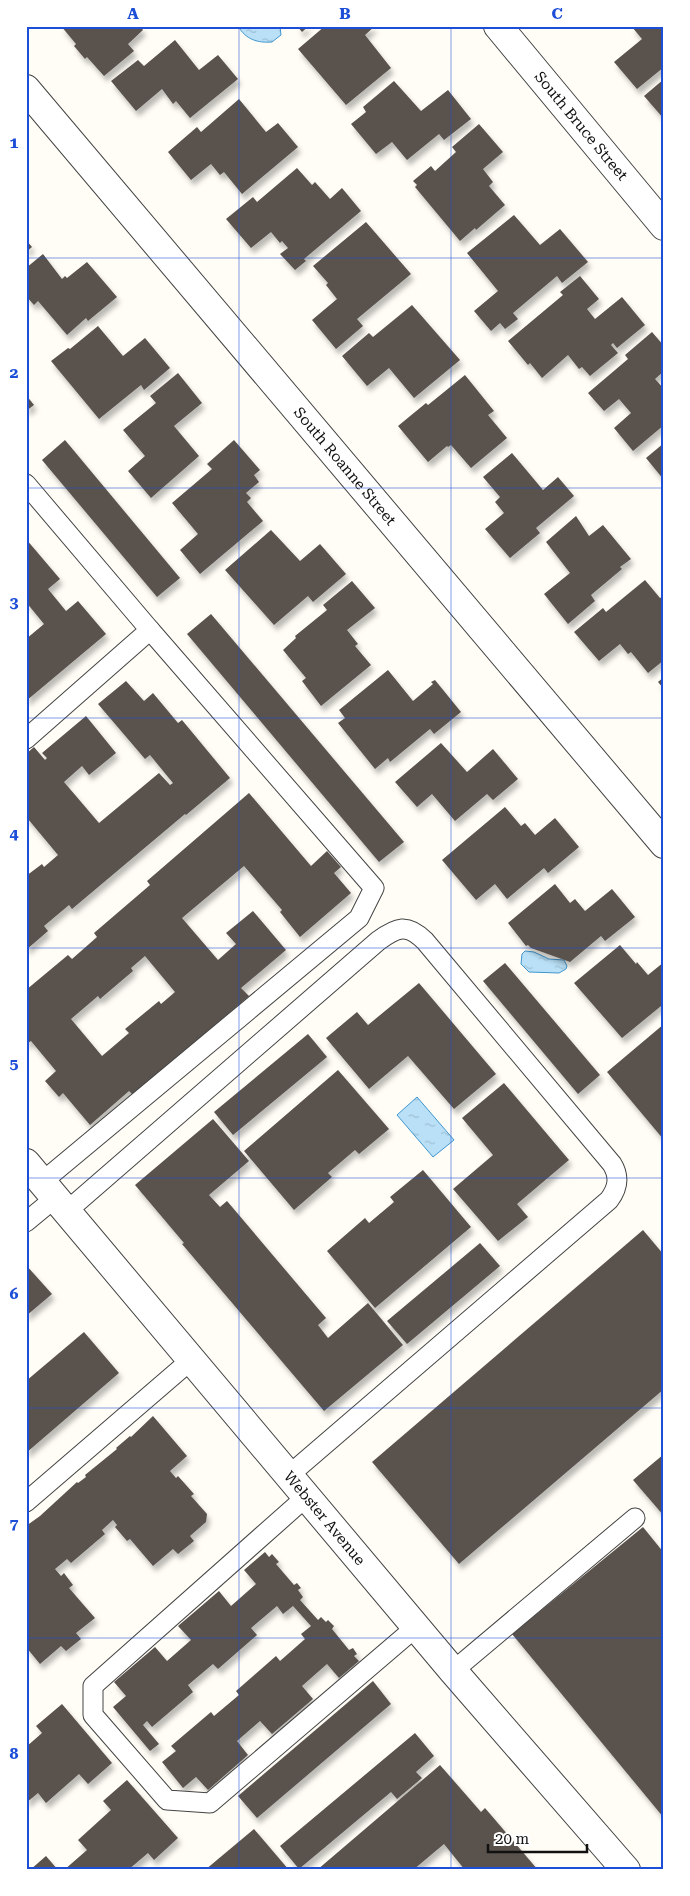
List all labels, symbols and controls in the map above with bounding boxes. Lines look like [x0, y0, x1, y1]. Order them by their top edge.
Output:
text: A [127, 4, 139, 23]
text: B [339, 4, 351, 23]
text: C [551, 4, 563, 23]
street label: South Bruce Street [531, 68, 632, 185]
text: 1 [10, 133, 19, 152]
text: 2 [10, 363, 19, 382]
street label: South Roanne Street [290, 404, 400, 529]
text: 3 [10, 593, 19, 612]
text: 4 [10, 824, 19, 843]
text: 5 [10, 1054, 19, 1073]
text: 6 [10, 1284, 19, 1303]
street label: Webster Avenue [280, 1468, 369, 1569]
text: 7 [10, 1514, 19, 1533]
text: 8 [10, 1744, 19, 1763]
scale bar [488, 1821, 586, 1853]
text: 20 m [495, 1830, 530, 1848]

